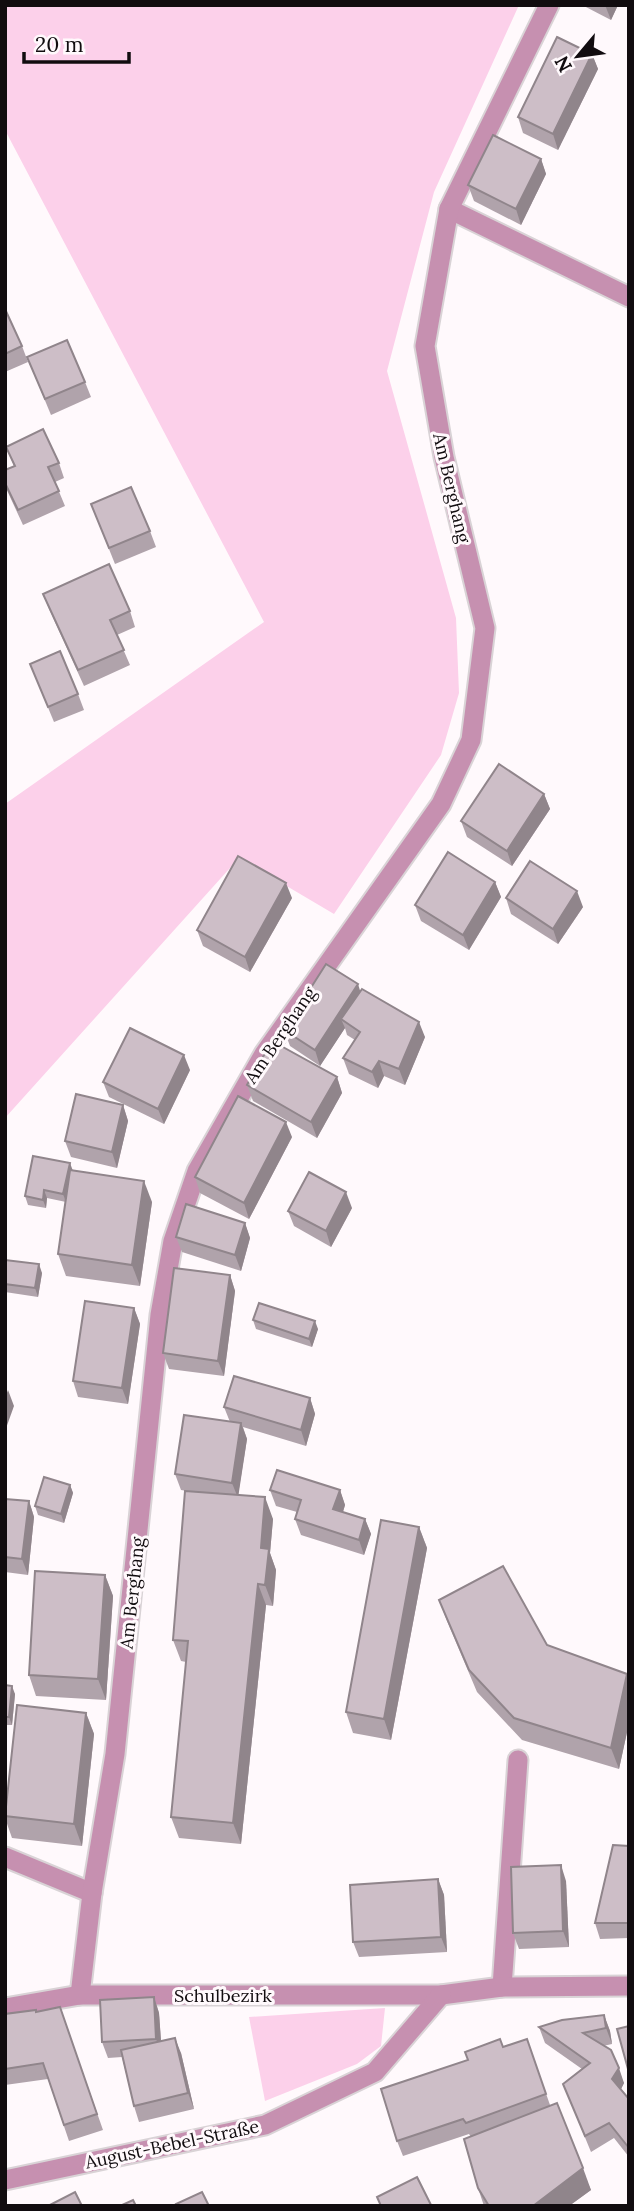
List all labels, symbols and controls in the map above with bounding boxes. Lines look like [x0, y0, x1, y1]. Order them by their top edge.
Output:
scale bar [24, 21, 130, 65]
north arrow [543, 21, 613, 91]
text: 20 m [35, 31, 84, 58]
text: N [549, 52, 577, 76]
street label: Am Berghang [428, 430, 476, 546]
street label: Am Berghang [239, 981, 321, 1089]
street label: Am Berghang [115, 1535, 149, 1651]
street label: Schulbezirk [174, 1984, 272, 2007]
street label: August-Bebel-Straße [82, 2114, 261, 2174]

